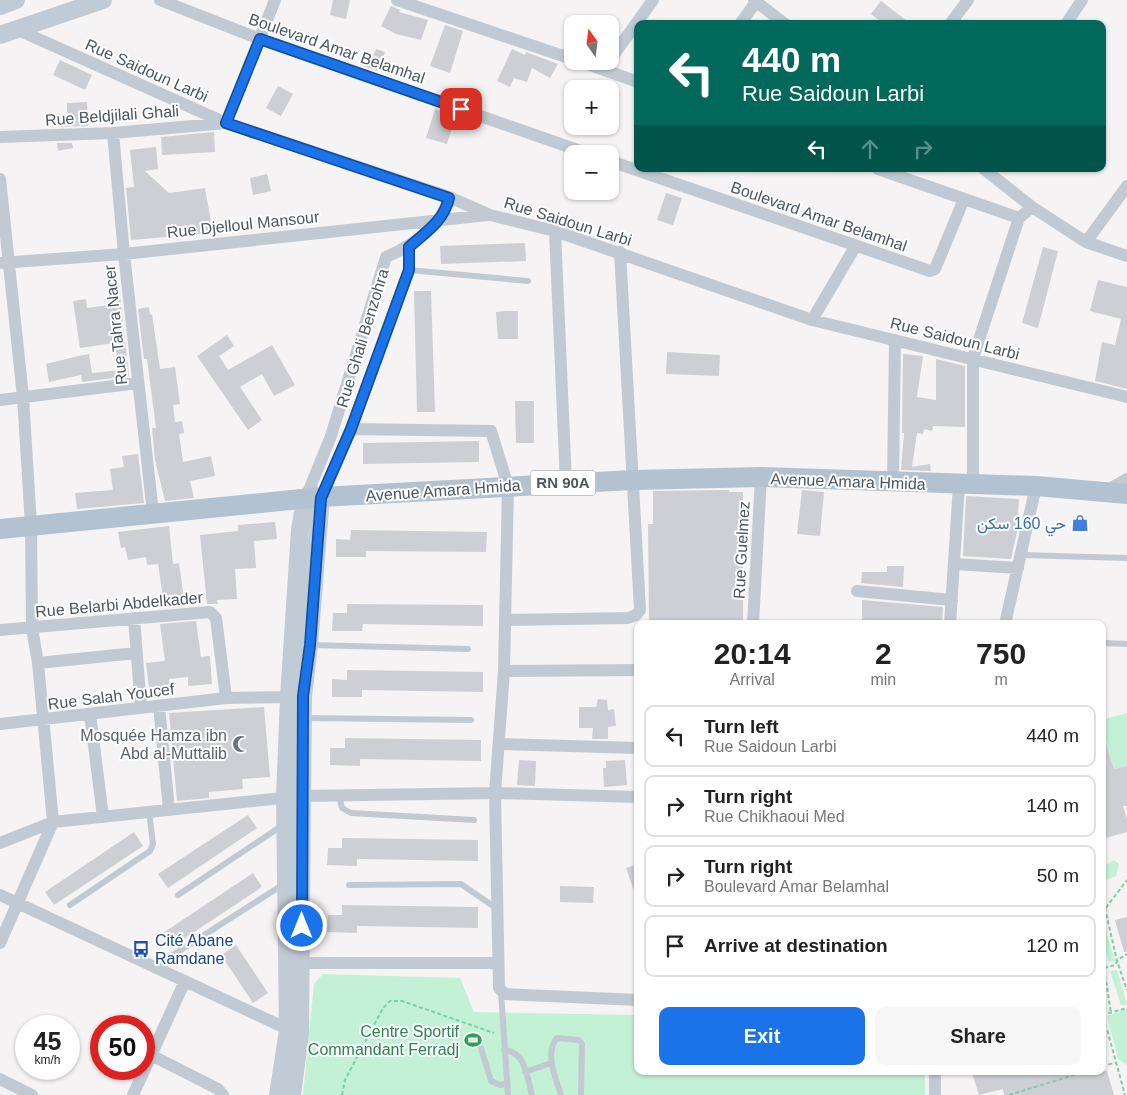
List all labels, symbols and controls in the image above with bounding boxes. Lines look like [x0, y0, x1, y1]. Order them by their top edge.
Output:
street label: Boulevard Amar Belamhal [247, 10, 427, 87]
north arrow [564, 15, 619, 70]
map controls [564, 15, 619, 200]
street label: Rue Saidoun Larbi [83, 36, 211, 105]
icon: left [659, 40, 724, 105]
text: 440 m [742, 40, 841, 79]
button: + [564, 80, 619, 135]
text: Rue Saidoun Larbi [742, 81, 924, 106]
pin [440, 88, 482, 130]
icon: arrive [447, 95, 475, 123]
street label: Rue Beldjilali Ghali [44, 102, 180, 129]
icon: left [803, 135, 831, 163]
icon: ahead [856, 135, 884, 163]
icon: right [909, 135, 937, 163]
button: − [564, 145, 619, 200]
street label: Boulevard Amar Belamhal [729, 178, 909, 255]
street label: Rue Saidoun Larbi [502, 194, 634, 249]
street label: Rue Djelloul Mansour [166, 208, 321, 241]
street label: Rue Tahra Nacer [101, 263, 130, 386]
street label: Rue Ghali Benzohra [333, 267, 392, 410]
street label: Rue Saidoun Larbi [889, 314, 1021, 363]
road number: RN 90A [530, 470, 596, 496]
street label: Avenue Amara Hmida [770, 470, 926, 493]
street label: Avenue Amara Hmida [365, 477, 521, 504]
street label: Rue Guelmez [730, 501, 753, 599]
shop icon: حي 160 سكن [1070, 513, 1090, 533]
place label: حي 160 سكن [977, 515, 1066, 537]
street label: Rue Belarbi Abdelkader [35, 589, 204, 620]
text: 20:14 [714, 637, 791, 670]
text: 2 [875, 637, 892, 670]
text: 750 [976, 637, 1026, 670]
text: Arrival [730, 671, 775, 688]
text: min [870, 671, 896, 688]
text: m [994, 671, 1008, 688]
street label: Rue Salah Youcef [47, 680, 176, 713]
text: Turn left [704, 716, 779, 737]
icon: left [661, 722, 689, 750]
text: 440 m [1026, 725, 1079, 746]
place label: Mosquée Hamza ibn Abd al-Muttalib [80, 727, 227, 762]
mosque icon: Mosquée Hamza ibn Abd al-Muttalib [231, 734, 251, 754]
text: Rue Saidoun Larbi [704, 738, 837, 755]
text: Turn right [704, 786, 792, 807]
icon: right [661, 792, 689, 820]
text: 140 m [1026, 795, 1079, 816]
text: Rue Chikhaoui Med [704, 808, 845, 825]
text: Turn right [704, 856, 792, 877]
icon: right [661, 862, 689, 890]
text: 50 m [1037, 865, 1079, 886]
text: Boulevard Amar Belamhal [704, 878, 889, 895]
position arrow [275, 899, 327, 951]
place label: Cité Abane Ramdane [155, 932, 233, 967]
icon: arrive [661, 932, 689, 960]
text: Arrive at destination [704, 935, 888, 956]
text: 120 m [1026, 935, 1079, 956]
bus stop icon: Cité Abane Ramdane [131, 939, 151, 959]
button: Exit [659, 1007, 865, 1065]
button: Share [875, 1007, 1081, 1065]
speed limit sign: 50 [90, 1015, 155, 1080]
place label: Centre Sportif Commandant Ferradj [308, 1023, 460, 1058]
text: 45 [34, 1027, 61, 1055]
sports icon: Centre Sportif Commandant Ferradj [463, 1030, 483, 1050]
text: km/h [34, 1053, 61, 1067]

